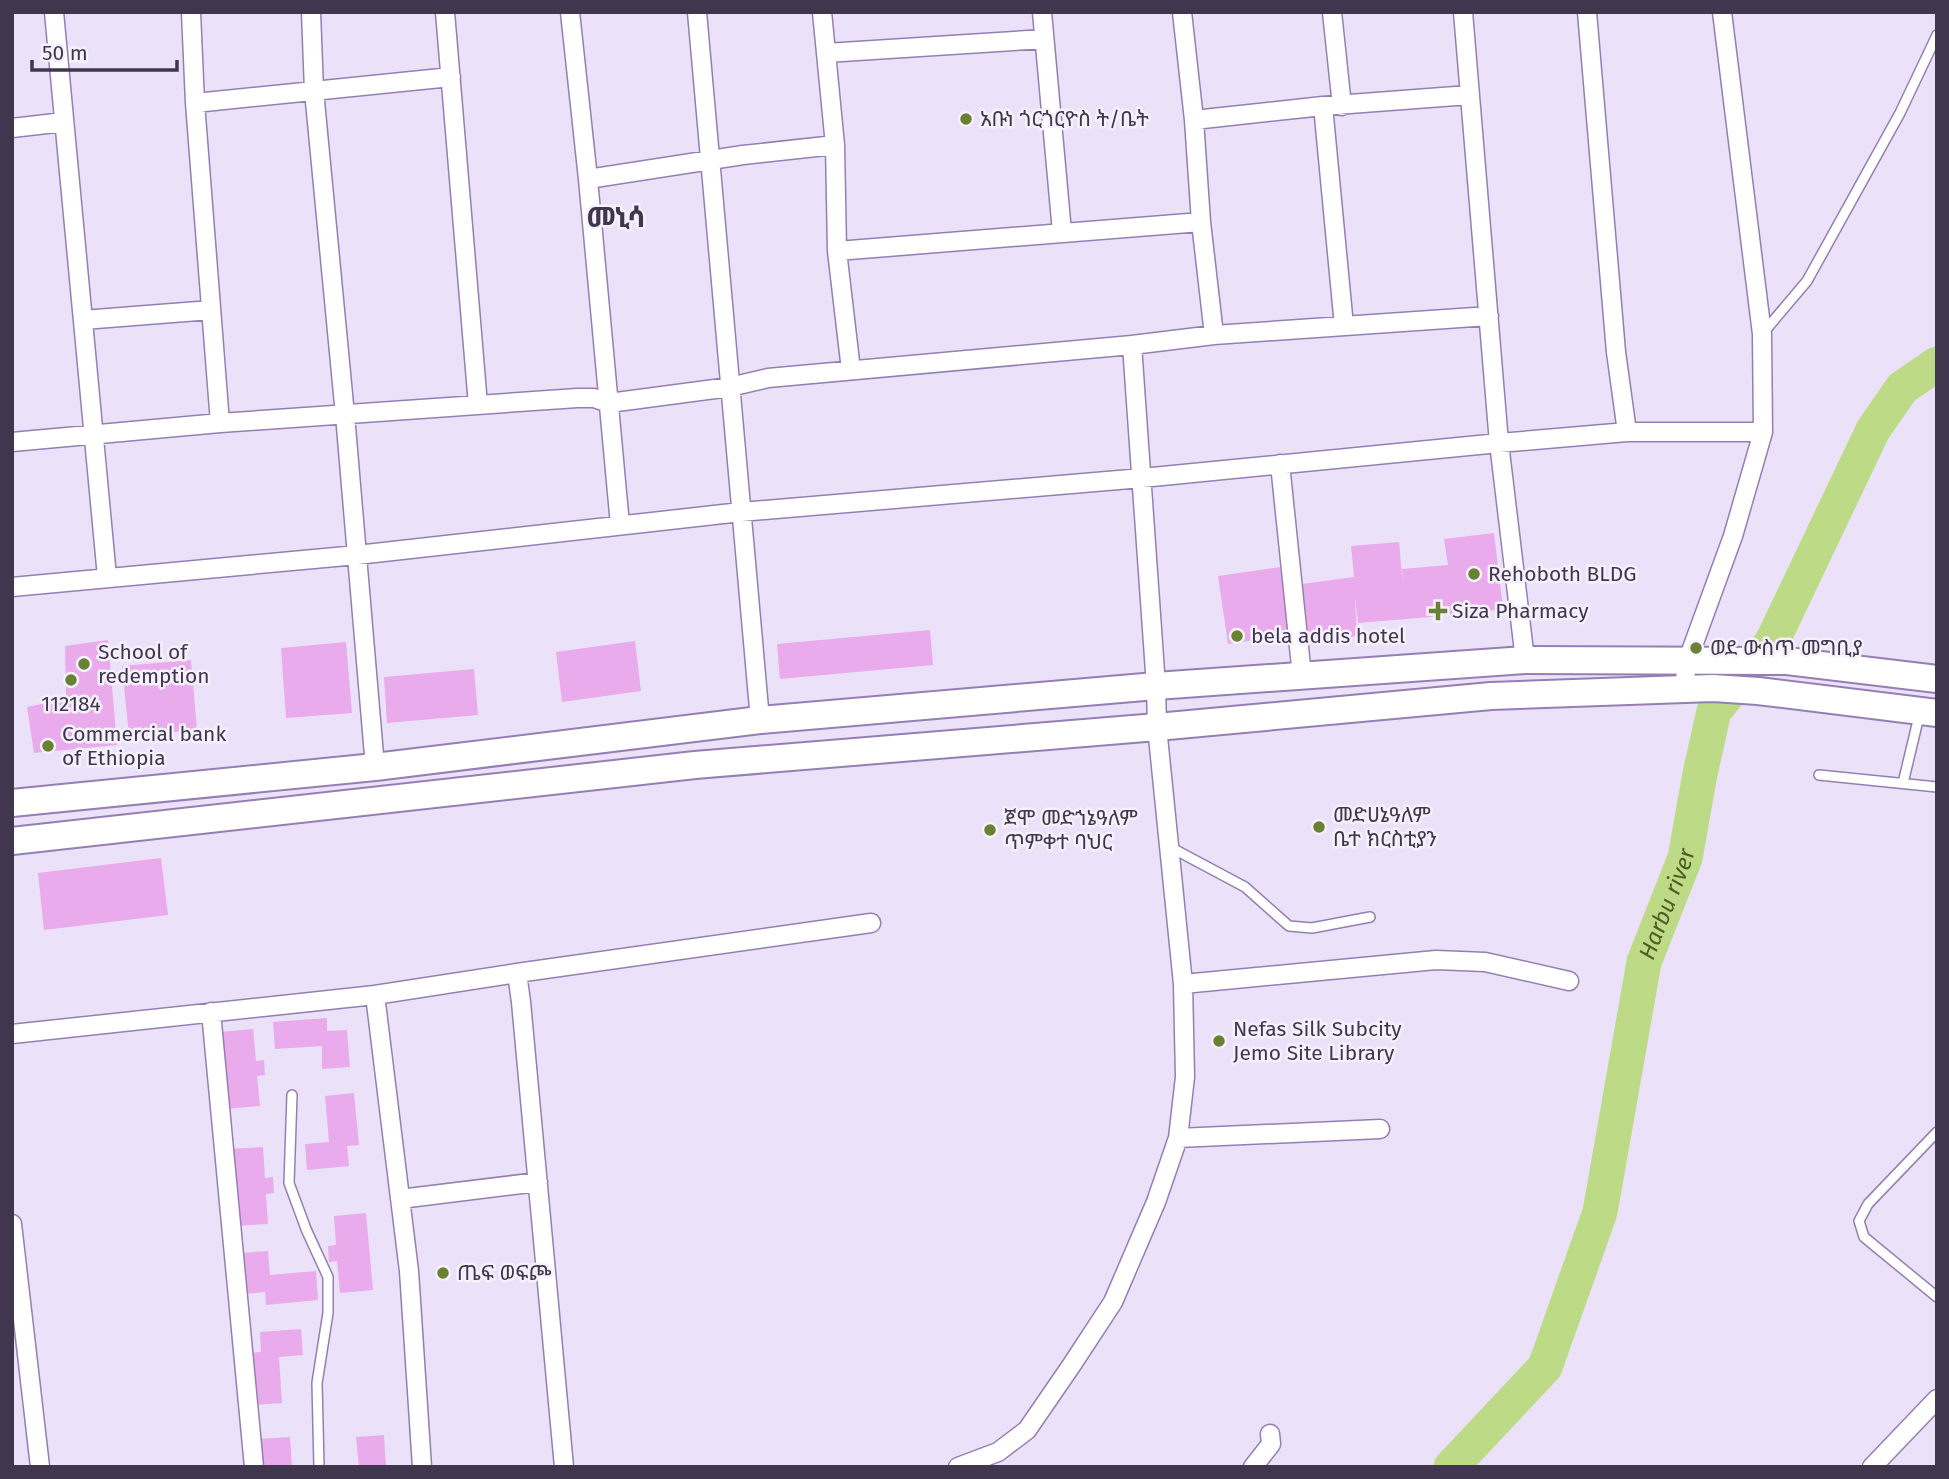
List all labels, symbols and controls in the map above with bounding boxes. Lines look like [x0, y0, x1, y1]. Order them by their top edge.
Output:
scale bar [32, 28, 177, 72]
text: 50 m [42, 40, 88, 66]
place label: አቡነ ጎርጎርዮስ ት/ቤት [980, 106, 1149, 132]
marker: አቡነ ጎርጎርዮስ ት/ቤት [958, 111, 974, 127]
district label: መኒሳ [587, 201, 645, 234]
place label: Rehoboth BLDG [1488, 561, 1637, 587]
marker: Rehoboth BLDG [1466, 566, 1482, 582]
place label: Siza Pharmacy [1452, 598, 1589, 624]
marker: Siza Pharmacy [1430, 603, 1446, 619]
place label: bela addis hotel [1251, 623, 1405, 649]
marker: bela addis hotel [1229, 628, 1245, 644]
place label: ወደ ውስጥ መግቢያ [1710, 635, 1863, 661]
place label: School of redemption [98, 639, 209, 689]
marker: ወደ ውስጥ መግቢያ [1688, 640, 1704, 656]
marker: School of redemption [76, 656, 92, 672]
marker: 112184 [63, 672, 79, 688]
place label: 112184 [41, 691, 101, 717]
place label: Commercial bank of Ethiopia [62, 721, 226, 771]
marker: Commercial bank of Ethiopia [40, 738, 56, 754]
place label: መድሀኔዓለም ቤተ ክርስቲያን [1333, 802, 1437, 852]
place label: ጀሞ መድኀኔዓለም ጥምቀተ ባህር [1004, 805, 1138, 855]
marker: መድሀኔዓለም ቤተ ክርስቲያን [1311, 819, 1327, 835]
marker: ጀሞ መድኀኔዓለም ጥምቀተ ባህር [982, 822, 998, 838]
water label: Harbu river [1632, 845, 1701, 963]
place label: Nefas Silk Subcity Jemo Site Library [1233, 1016, 1402, 1066]
marker: Nefas Silk Subcity Jemo Site Library [1211, 1033, 1227, 1049]
place label: ጤፍ ወፍጮ [457, 1260, 552, 1286]
marker: ጤፍ ወፍጮ [435, 1265, 451, 1281]

